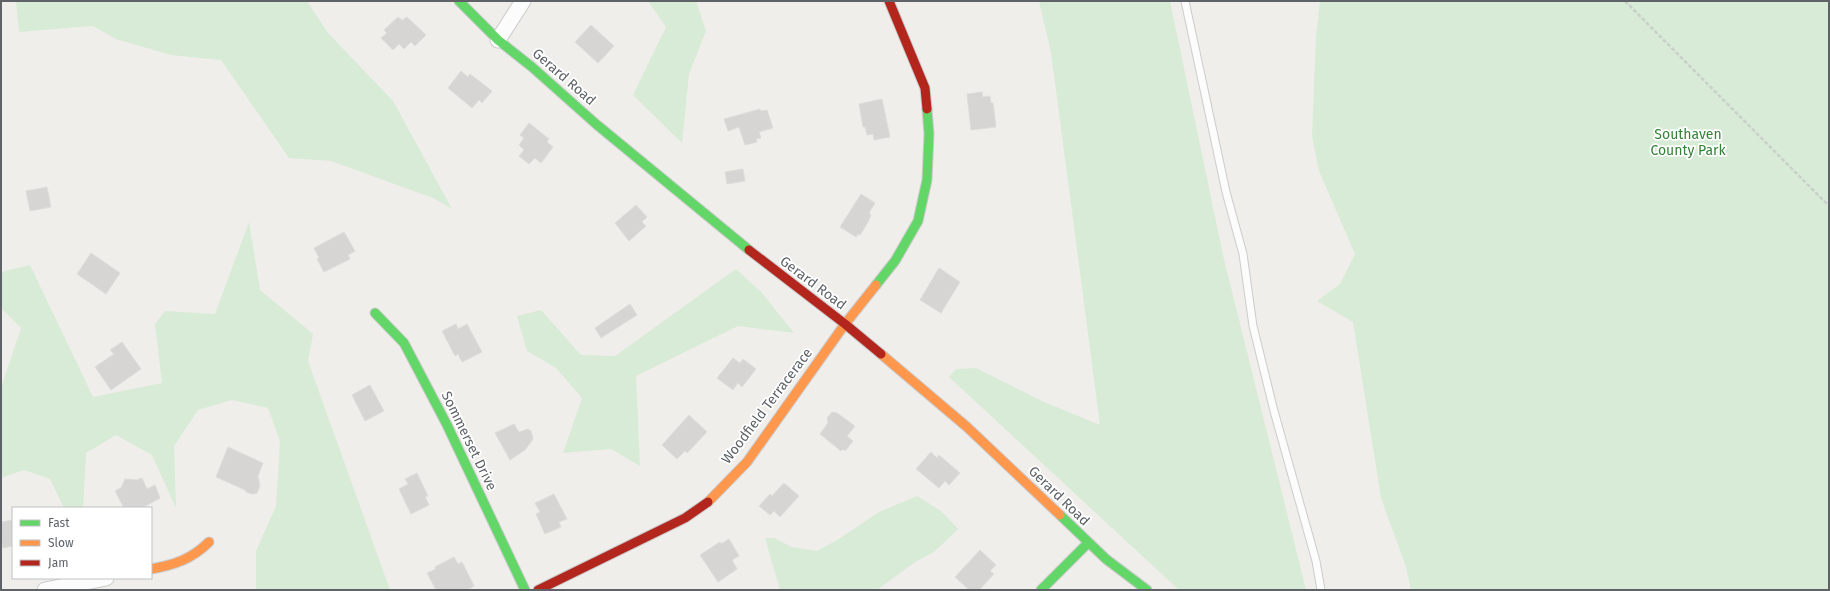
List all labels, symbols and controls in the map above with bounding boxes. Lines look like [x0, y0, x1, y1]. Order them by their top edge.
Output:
street label: Gerard Road [529, 45, 599, 109]
park label: Southaven County Park [1650, 126, 1726, 159]
street label: Gerard Road [777, 253, 849, 313]
street label: Woodfield Terracerace [718, 345, 816, 467]
street label: Sommerset Drive [438, 389, 500, 493]
street label: Gerard Road [1025, 463, 1093, 529]
legend [12, 507, 152, 579]
text: Fast [48, 516, 70, 530]
text: Slow [48, 536, 74, 550]
text: Jam [48, 556, 68, 570]

